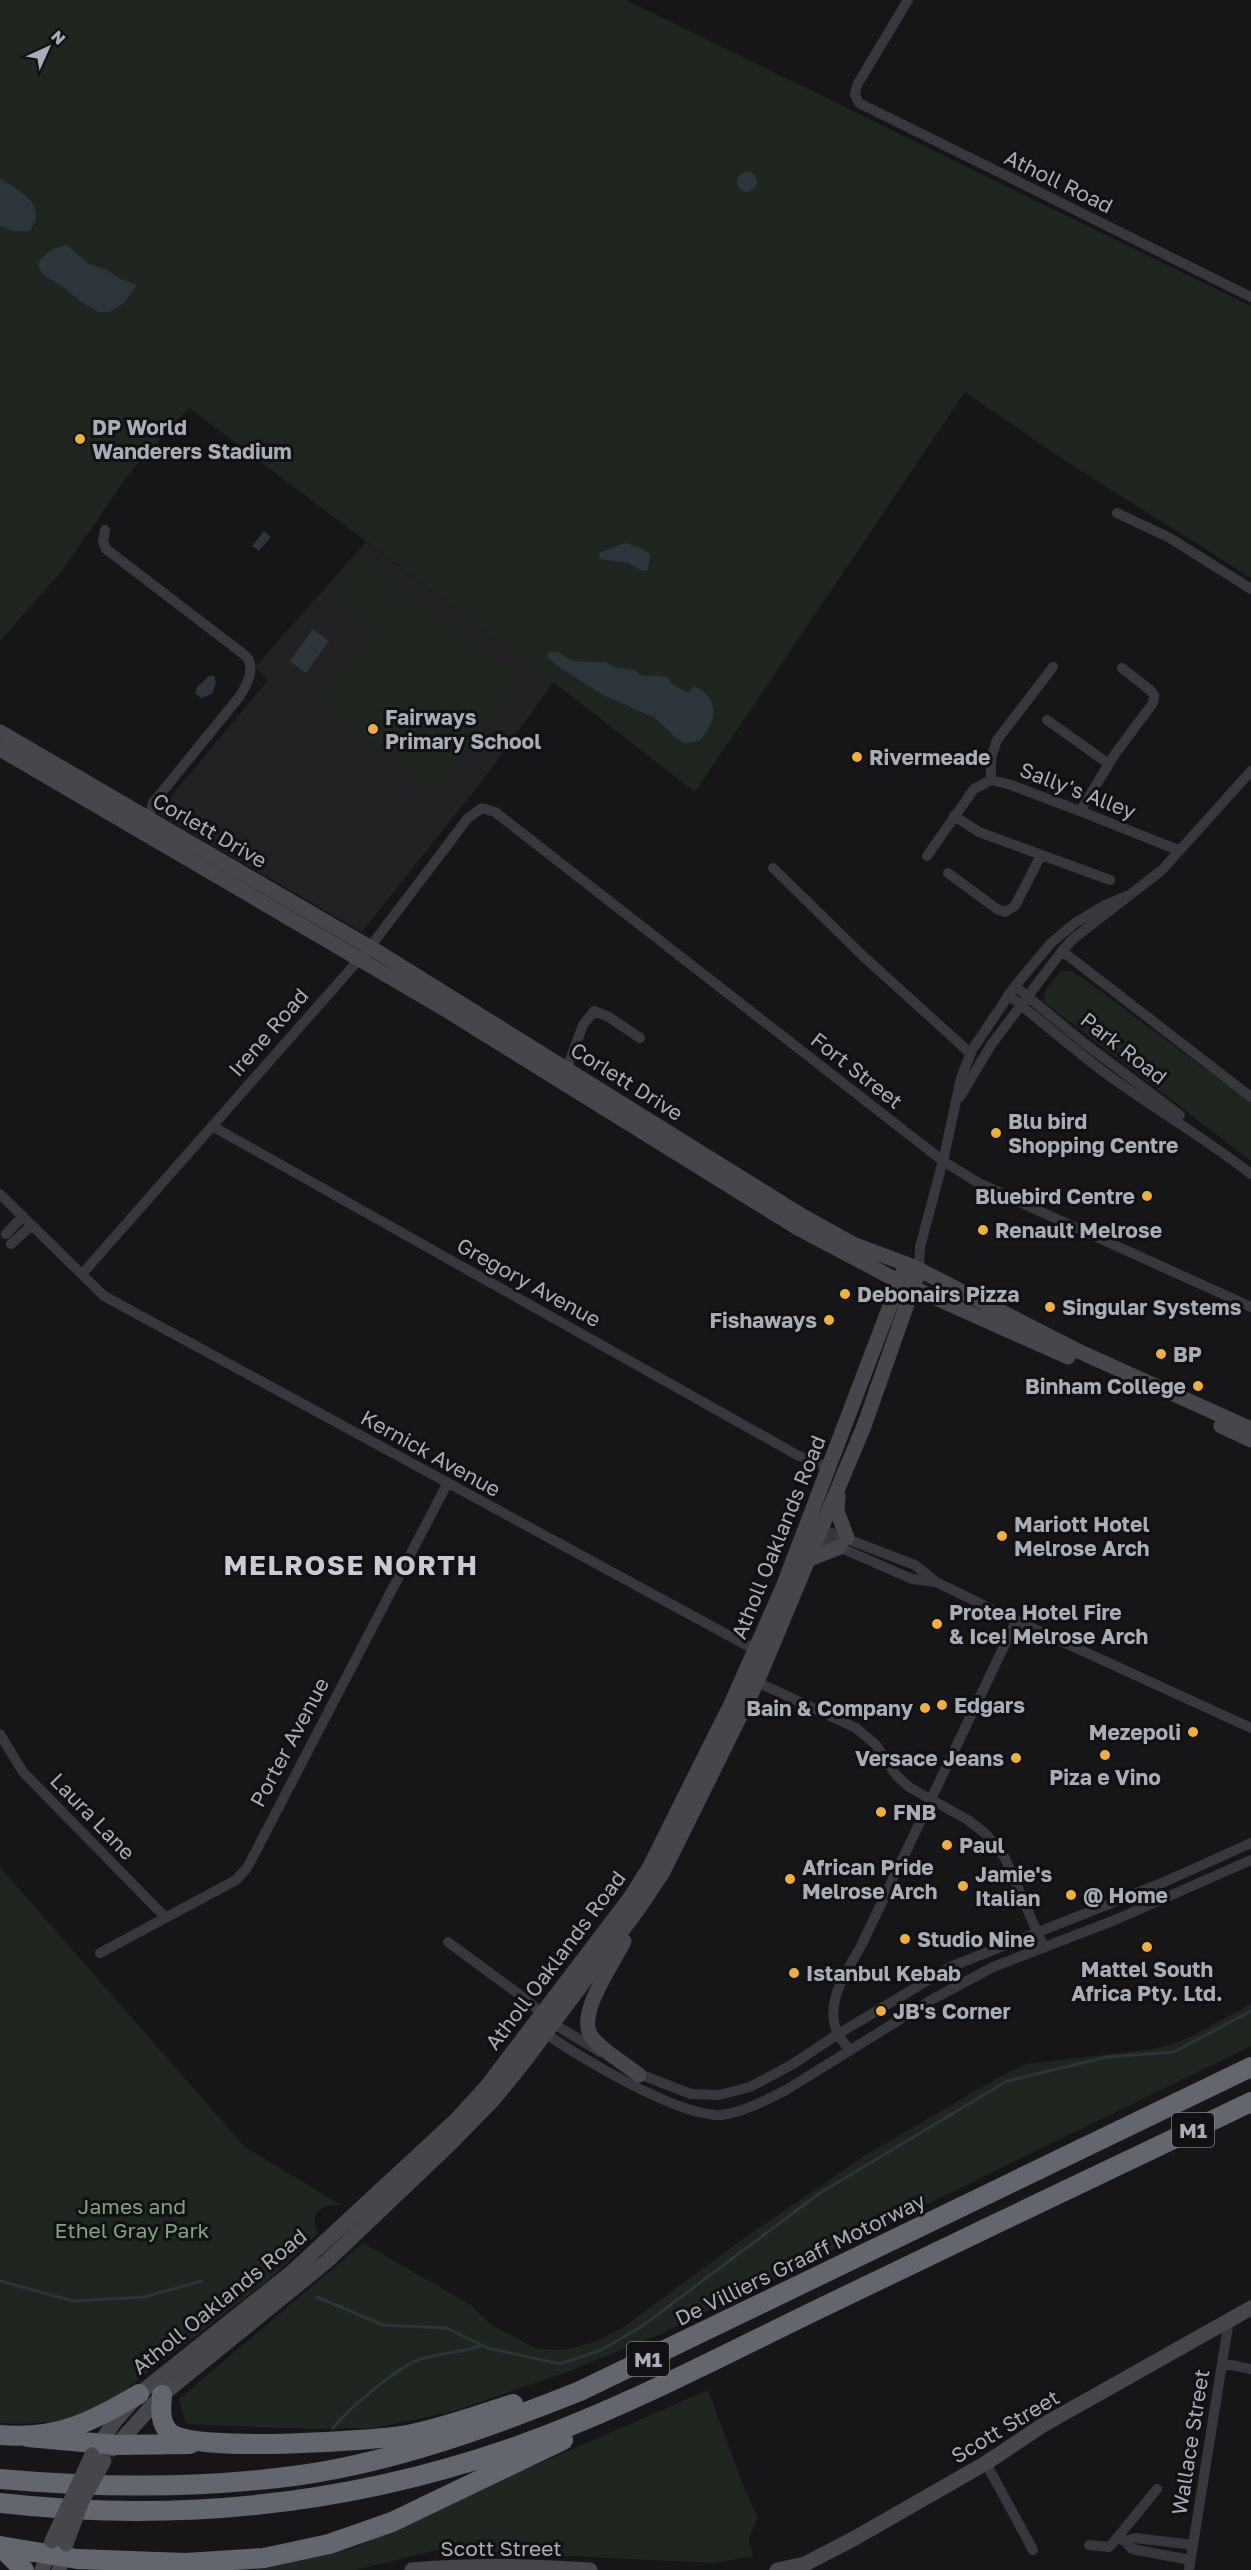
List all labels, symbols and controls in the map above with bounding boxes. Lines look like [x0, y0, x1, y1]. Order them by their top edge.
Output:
north arrow [18, 18, 78, 78]
text: N [47, 26, 70, 49]
street label: Atholl Road [1001, 144, 1117, 218]
place label: DP World Wanderers Stadium [92, 414, 292, 464]
marker: DP World Wanderers Stadium [73, 432, 87, 446]
place label: Fairways Primary School [385, 704, 541, 754]
marker: Fairways Primary School [366, 722, 380, 736]
place label: Rivermeade [869, 744, 990, 770]
marker: Rivermeade [850, 750, 864, 764]
street label: Sally's Alley [1016, 756, 1140, 824]
street label: Corlett Drive [148, 787, 272, 873]
street label: Irene Road [223, 983, 313, 1081]
street label: Park Road [1076, 1006, 1172, 1090]
street label: Fort Street [806, 1026, 908, 1114]
street label: Corlett Drive [566, 1036, 688, 1126]
place label: Blu bird Shopping Centre [1008, 1108, 1179, 1158]
marker: Blu bird Shopping Centre [989, 1126, 1003, 1140]
place label: Bluebird Centre [975, 1183, 1135, 1209]
marker: Bluebird Centre [1140, 1189, 1154, 1203]
place label: Renault Melrose [995, 1217, 1162, 1243]
marker: Renault Melrose [976, 1223, 990, 1237]
street label: Gregory Avenue [453, 1232, 605, 1332]
place label: Debonairs Pizza [857, 1281, 1019, 1307]
marker: Debonairs Pizza [838, 1287, 852, 1301]
place label: Singular Systems [1062, 1294, 1242, 1320]
marker: Singular Systems [1043, 1300, 1057, 1314]
place label: Fishaways [709, 1307, 817, 1333]
marker: Fishaways [822, 1313, 836, 1327]
place label: BP [1173, 1341, 1202, 1367]
marker: BP [1154, 1347, 1168, 1361]
place label: Binham College [1025, 1373, 1186, 1399]
marker: Binham College [1191, 1379, 1205, 1393]
street label: Kernick Avenue [357, 1404, 505, 1502]
street label: Atholl Oaklands Road [725, 1431, 831, 1643]
place label: Mariott Hotel Melrose Arch [1014, 1511, 1150, 1561]
marker: Mariott Hotel Melrose Arch [995, 1529, 1009, 1543]
district label: MELROSE NORTH [224, 1549, 478, 1581]
place label: Protea Hotel Fire & Ice! Melrose Arch [949, 1599, 1148, 1649]
marker: Protea Hotel Fire & Ice! Melrose Arch [930, 1617, 944, 1631]
street label: Porter Avenue [244, 1673, 334, 1811]
place label: Edgars [954, 1692, 1025, 1718]
place label: Bain & Company [746, 1695, 913, 1721]
marker: Edgars [935, 1698, 949, 1712]
marker: Bain & Company [918, 1701, 932, 1715]
place label: Mezepoli [1089, 1719, 1181, 1745]
marker: Mezepoli [1186, 1725, 1200, 1739]
place label: Versace Jeans [855, 1745, 1004, 1771]
marker: Piza e Vino [1098, 1748, 1112, 1762]
marker: Versace Jeans [1009, 1751, 1023, 1765]
place label: Piza e Vino [1049, 1764, 1161, 1790]
street label: Laura Lane [45, 1767, 141, 1865]
place label: FNB [893, 1799, 936, 1825]
marker: FNB [874, 1805, 888, 1819]
place label: Paul [959, 1832, 1004, 1858]
marker: Paul [940, 1838, 954, 1852]
place label: African Pride Melrose Arch [802, 1854, 938, 1904]
place label: Jamie's Italian [975, 1861, 1053, 1911]
street label: Atholl Oaklands Road [479, 1865, 631, 2055]
marker: African Pride Melrose Arch [783, 1872, 797, 1886]
marker: Jamie's Italian [956, 1879, 970, 1893]
place label: @ Home [1083, 1882, 1168, 1908]
marker: @ Home [1064, 1888, 1078, 1902]
place label: Studio Nine [917, 1926, 1035, 1952]
marker: Studio Nine [898, 1932, 912, 1946]
marker: Mattel South Africa Pty. Ltd. [1140, 1940, 1154, 1954]
place label: Mattel South Africa Pty. Ltd. [1071, 1956, 1223, 2006]
place label: Istanbul Kebab [806, 1960, 961, 1986]
marker: Istanbul Kebab [787, 1966, 801, 1980]
place label: JB's Corner [893, 1998, 1011, 2024]
marker: JB's Corner [874, 2004, 888, 2018]
road number: M1 [1172, 2113, 1214, 2147]
street label: De Villiers Graaff Motorway [671, 2187, 930, 2331]
park label: James and Ethel Gray Park [55, 2193, 210, 2243]
street label: Atholl Oaklands Road [126, 2223, 312, 2379]
road number: M1 [627, 2342, 669, 2376]
street label: Wallace Street [1166, 2367, 1214, 2517]
street label: Scott Street [946, 2384, 1064, 2468]
street label: Scott Street [440, 2535, 562, 2561]

